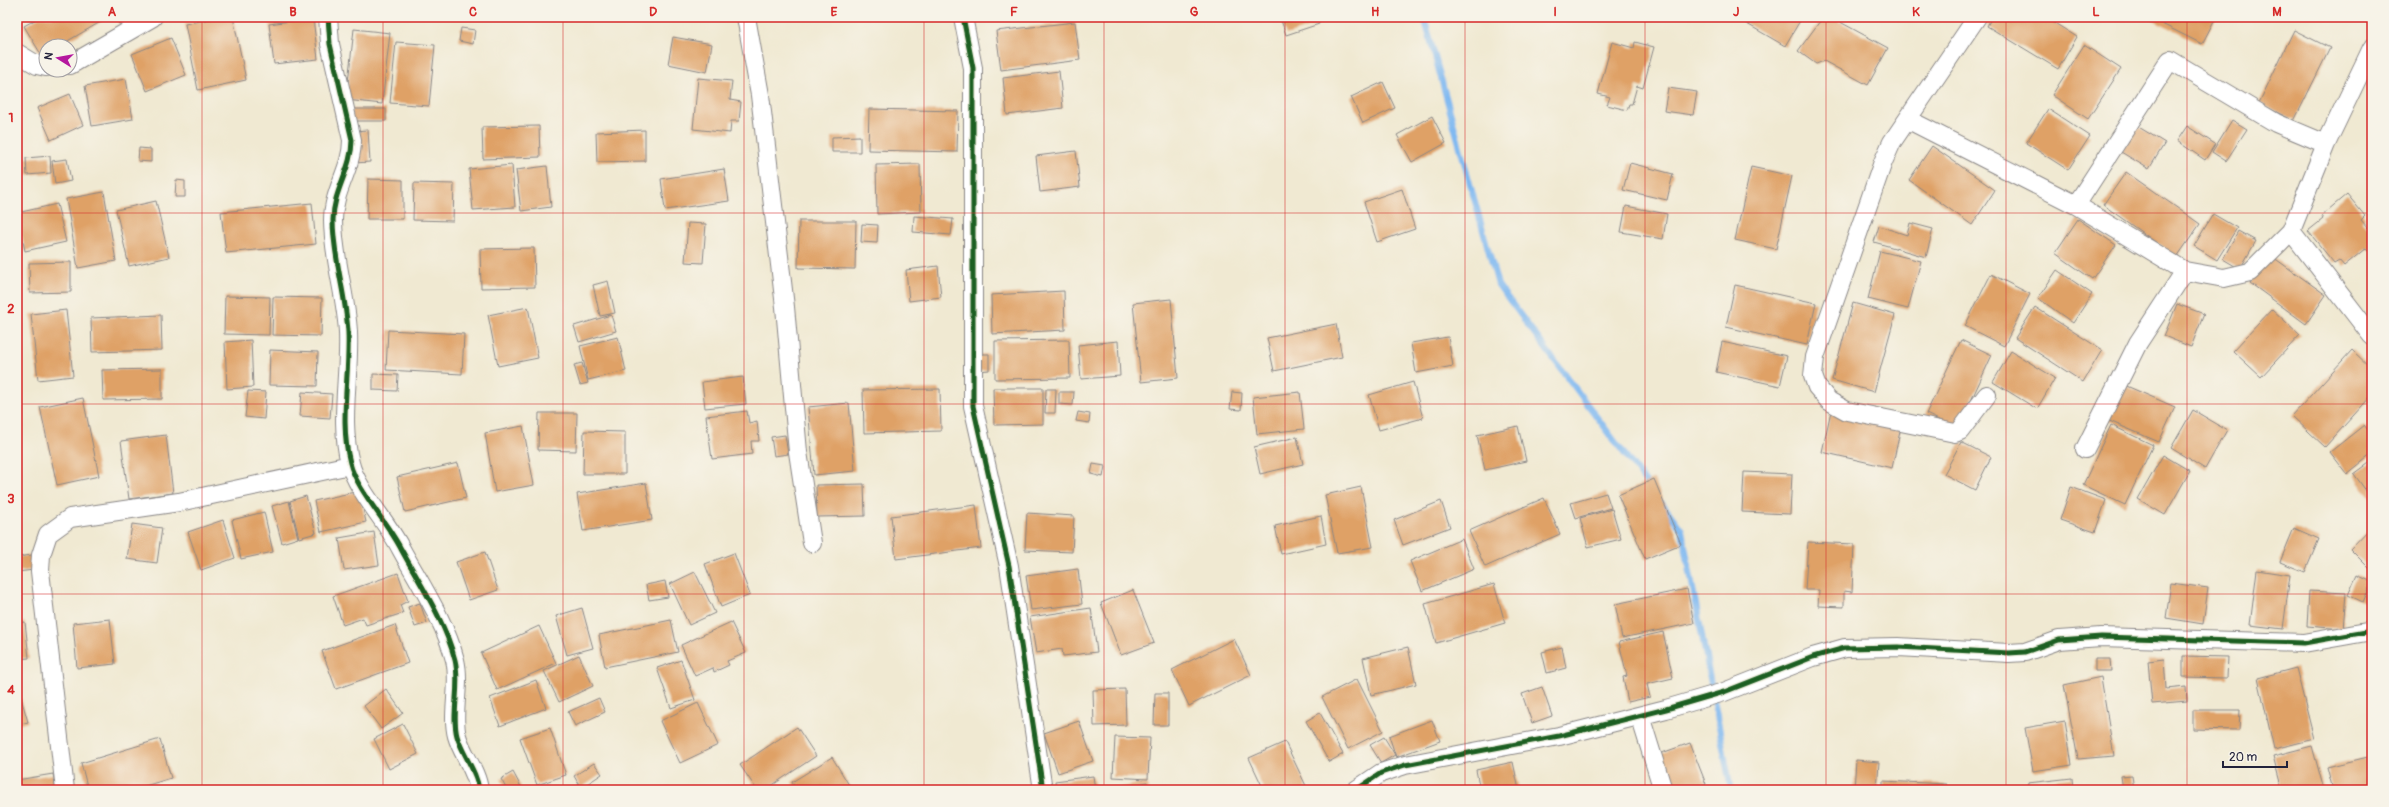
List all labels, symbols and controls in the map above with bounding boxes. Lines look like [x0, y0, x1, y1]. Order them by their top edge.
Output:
text: A [108, 4, 117, 20]
text: B [289, 4, 297, 20]
text: C [469, 4, 477, 20]
text: D [649, 4, 657, 20]
text: E [831, 4, 838, 20]
text: F [1010, 4, 1018, 20]
text: G [1190, 4, 1199, 20]
text: H [1371, 4, 1379, 20]
text: I [1553, 4, 1557, 20]
text: J [1733, 4, 1739, 20]
text: K [1912, 4, 1920, 20]
text: L [2092, 4, 2100, 20]
text: M [2272, 4, 2282, 20]
north arrow [38, 38, 78, 78]
text: N [42, 51, 56, 61]
text: 1 [8, 110, 14, 126]
text: 2 [7, 301, 15, 317]
text: 3 [7, 491, 15, 507]
text: 4 [7, 682, 15, 698]
scale bar [2223, 743, 2287, 769]
text: 20 m [2229, 750, 2258, 765]

